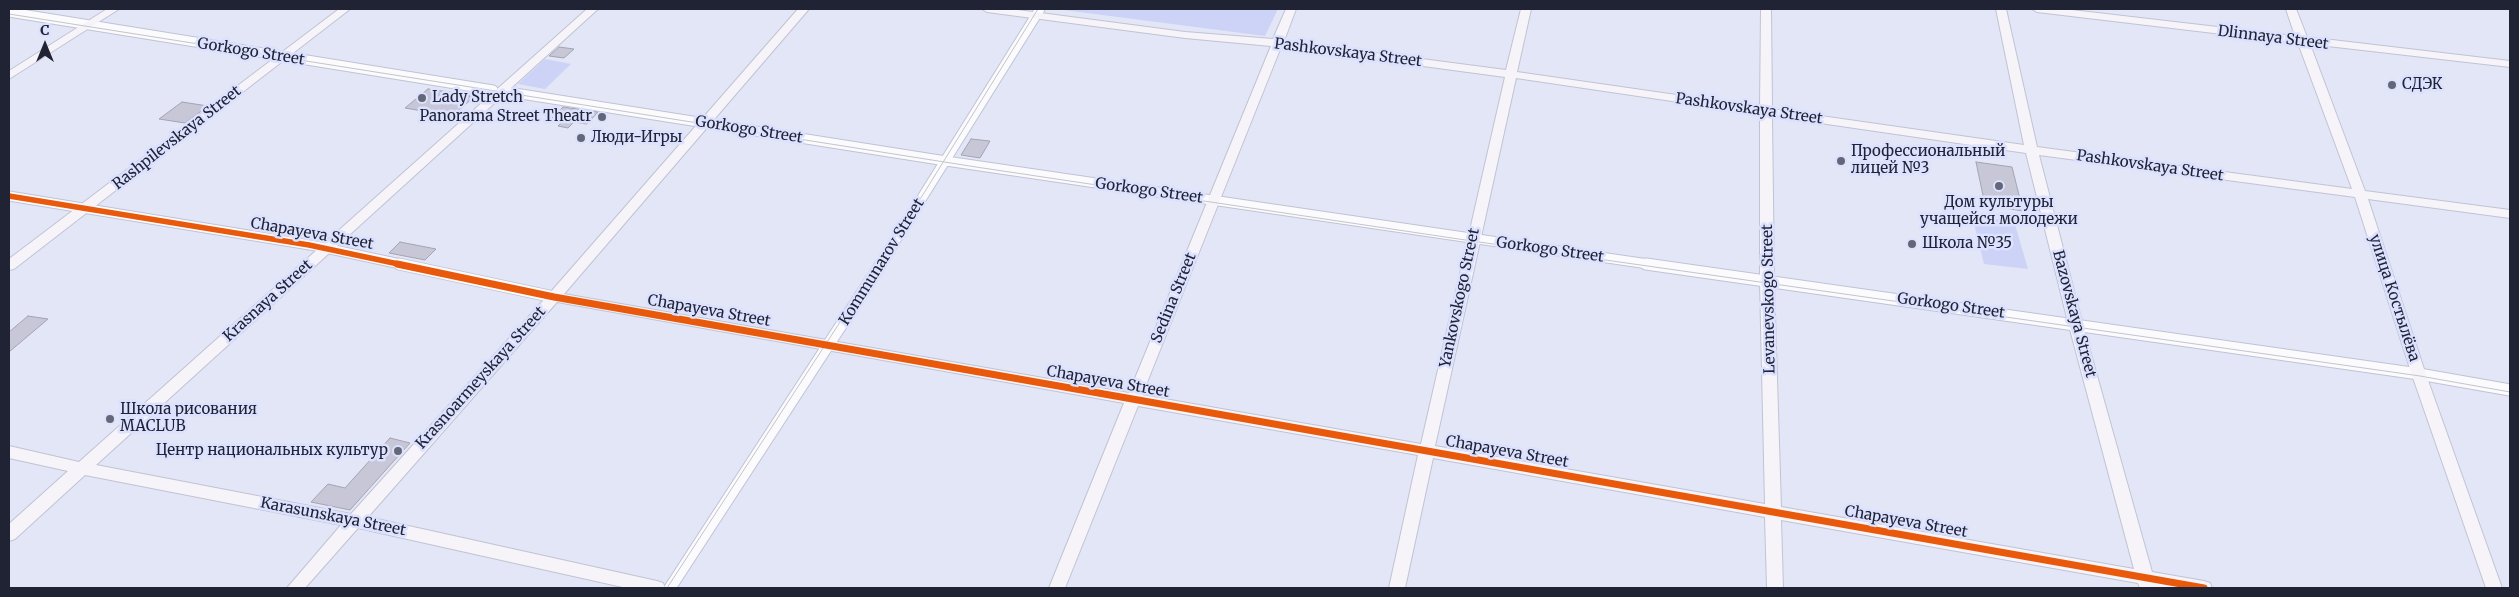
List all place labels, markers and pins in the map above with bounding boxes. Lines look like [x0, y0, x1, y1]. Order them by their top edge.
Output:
place label: СДЭК [2402, 76, 2442, 94]
marker: СДЭК [2386, 79, 2398, 91]
place label: Lady Stretch [432, 89, 523, 107]
marker: Lady Stretch [416, 92, 428, 104]
place label: Panorama Street Theatr [420, 108, 592, 126]
marker: Panorama Street Theatr [596, 111, 608, 123]
place label: Люди-Игры [591, 129, 682, 147]
marker: Люди-Игры [575, 132, 587, 144]
place label: Профессиональный лицей №3 [1851, 143, 2005, 178]
marker: Профессиональный лицей №3 [1835, 155, 1847, 167]
marker: Дом культуры учащейся молодежи [1993, 180, 2005, 192]
place label: Дом культуры учащейся молодежи [1920, 194, 2078, 229]
place label: Школа №35 [1922, 235, 2012, 253]
marker: Школа №35 [1906, 238, 1918, 250]
place label: Школа рисования MACLUB [120, 401, 257, 436]
marker: Школа рисования MACLUB [104, 413, 116, 425]
place label: Центр национальных культур [156, 442, 388, 460]
marker: Центр национальных культур [392, 445, 404, 457]

